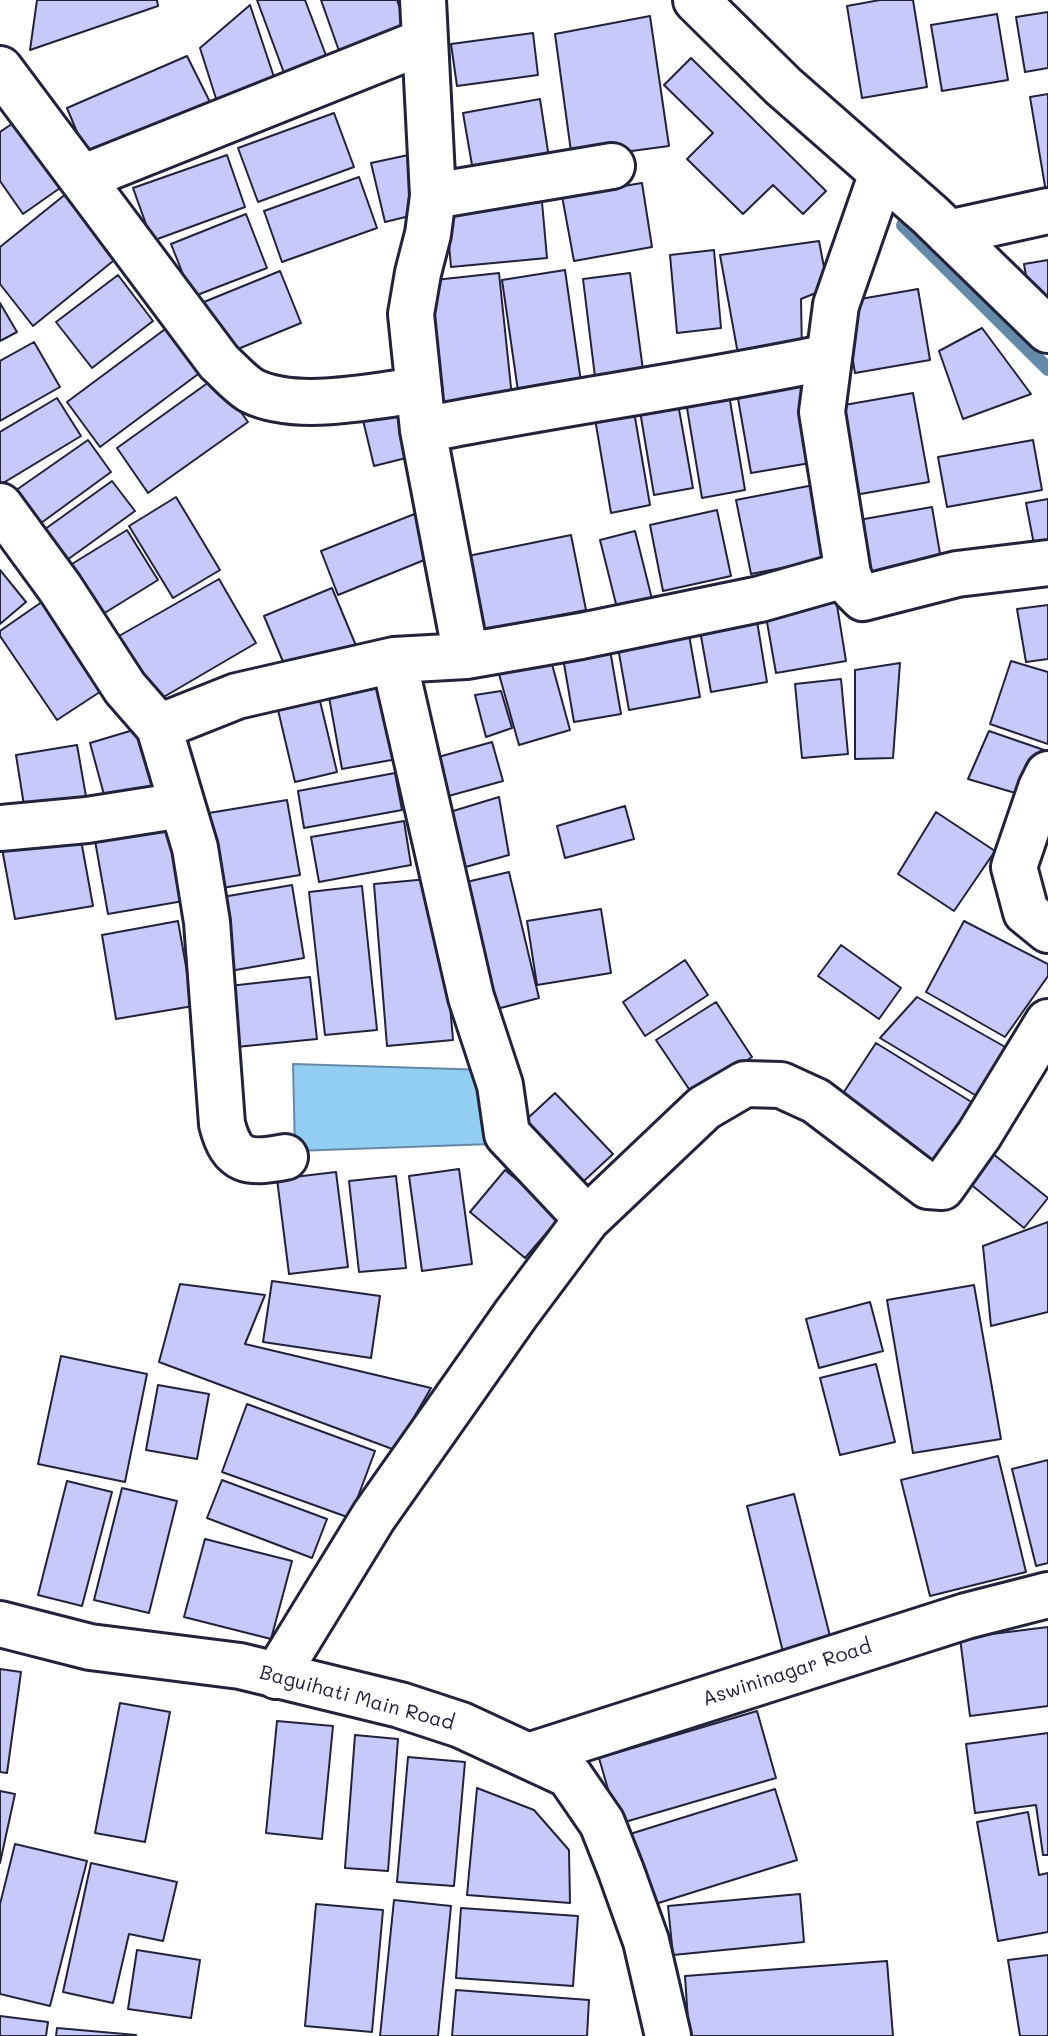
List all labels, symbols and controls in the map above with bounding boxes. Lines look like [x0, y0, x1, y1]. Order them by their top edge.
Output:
street label: Aswininagar Road [699, 1634, 875, 1712]
street label: Baguihati Main Road [257, 1660, 457, 1736]

